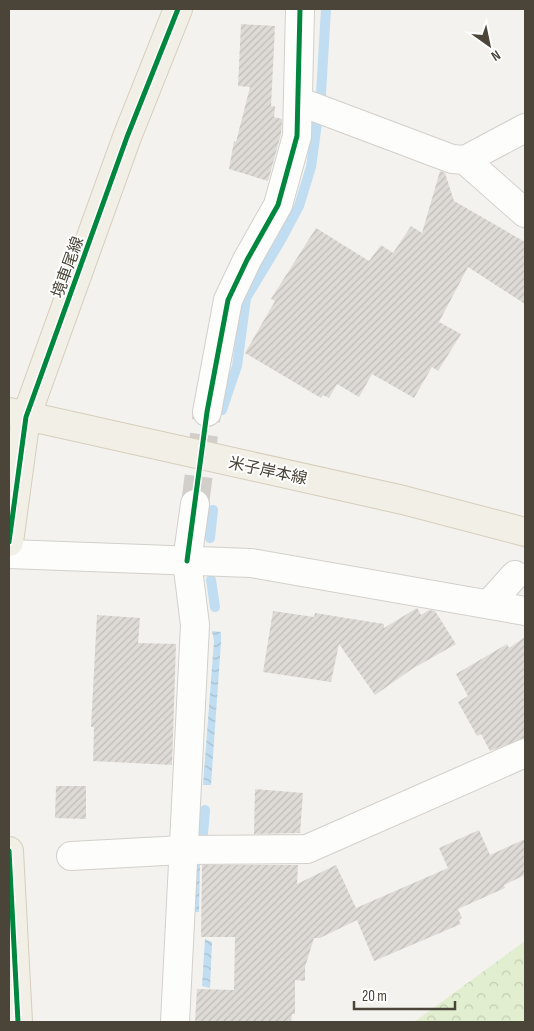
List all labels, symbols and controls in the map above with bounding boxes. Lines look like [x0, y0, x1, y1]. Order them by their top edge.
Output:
north arrow [464, 20, 514, 70]
text: N [488, 46, 504, 65]
street label: 境車尾線 [49, 234, 88, 301]
street label: 米子岸本線 [227, 454, 309, 489]
scale bar [354, 978, 455, 1010]
text: 20 m [362, 987, 387, 1006]

